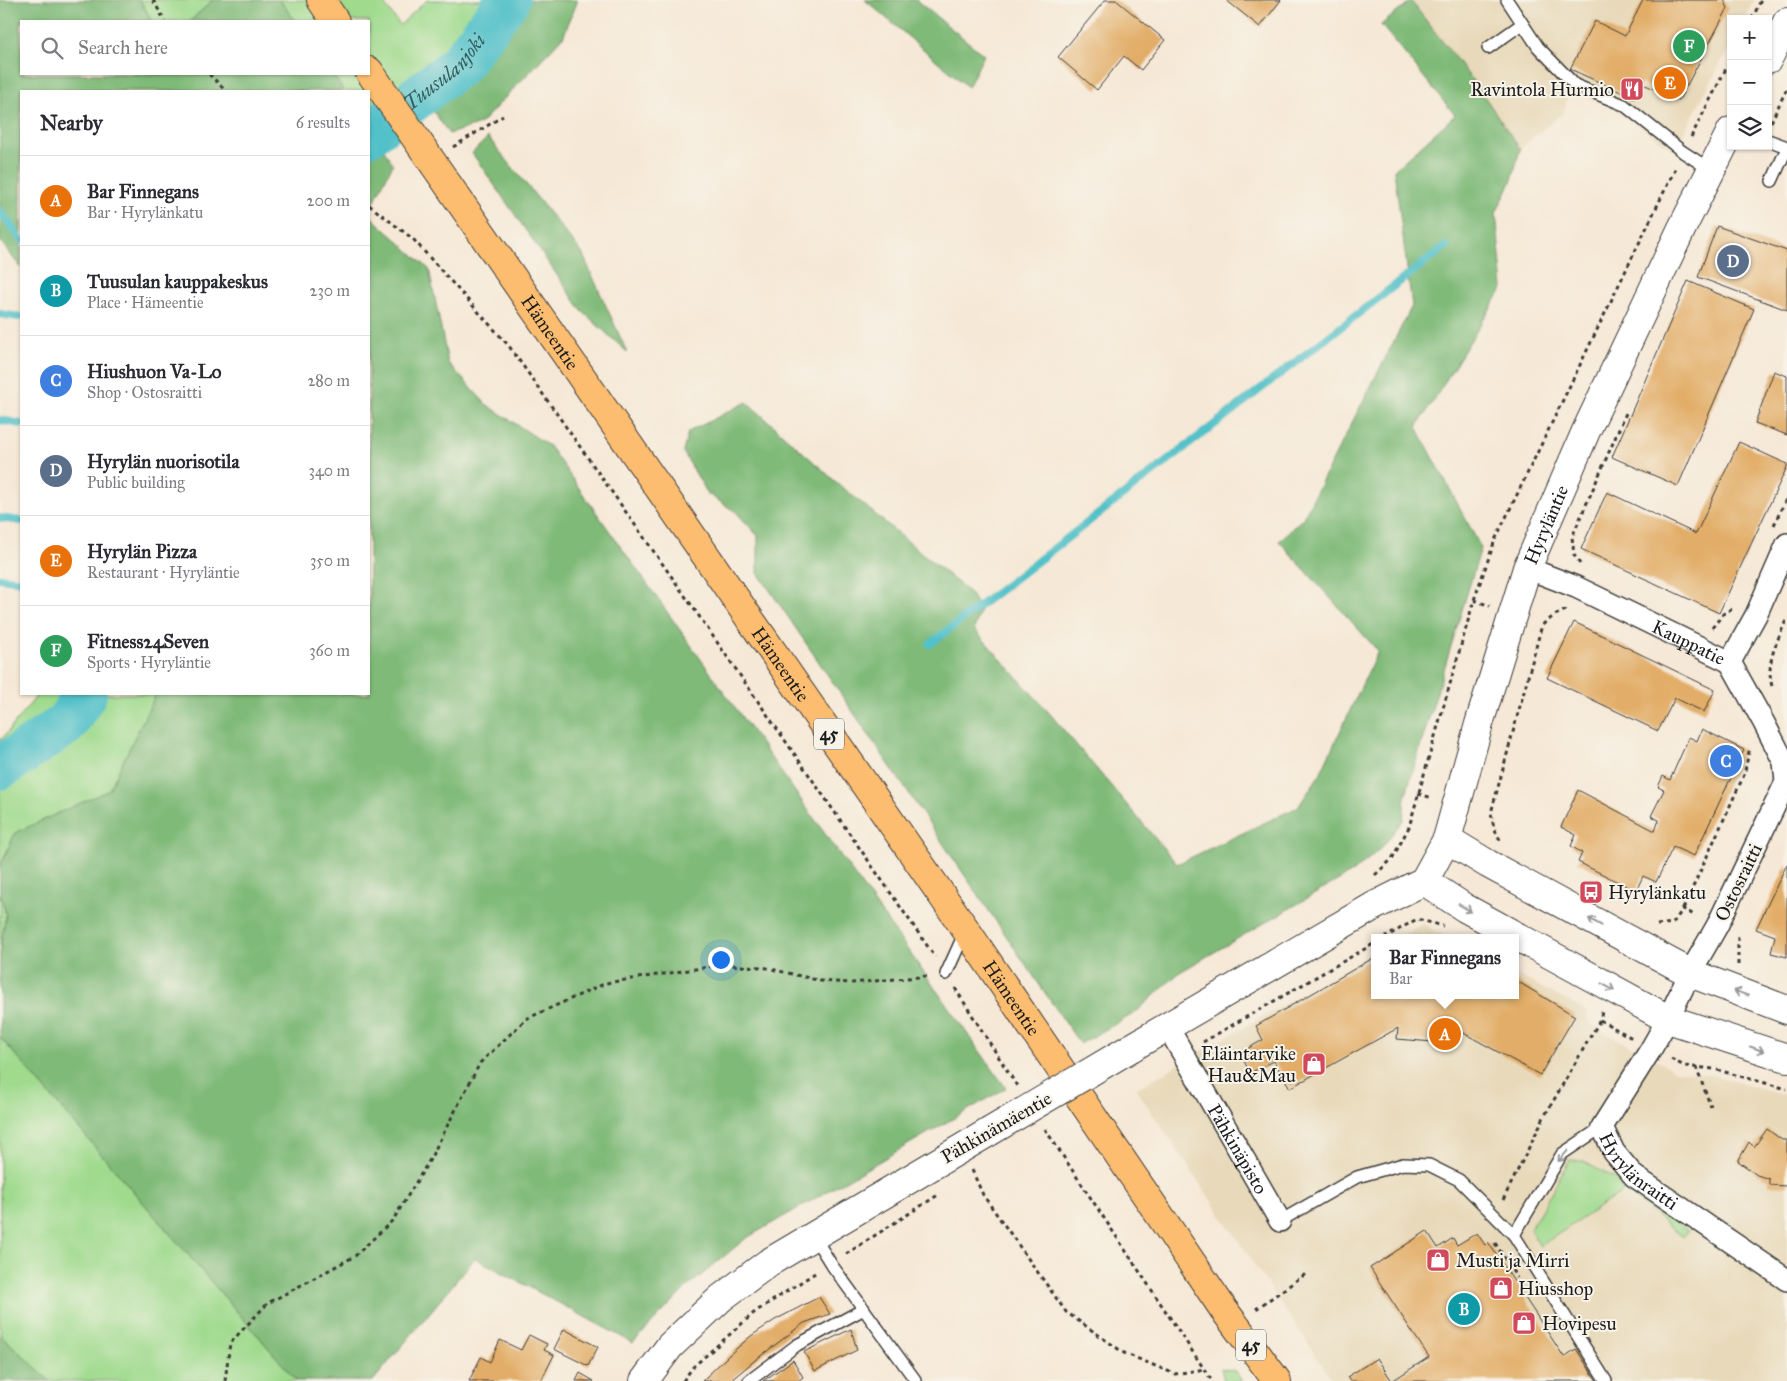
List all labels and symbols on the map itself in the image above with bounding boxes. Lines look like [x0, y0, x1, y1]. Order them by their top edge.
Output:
pin: F [1673, 27, 1705, 65]
water label: Tuusulanjoki [398, 29, 491, 115]
pin: E [1654, 64, 1686, 102]
restaurant icon: Ravintola Hurmio [1619, 76, 1645, 102]
place label: Ravintola Hurmio [1470, 78, 1614, 101]
pin: D [1717, 242, 1749, 280]
street label: Hämeentie [516, 290, 584, 374]
street label: Hyryläntie [1519, 482, 1573, 568]
street label: Kauppatie [1648, 615, 1729, 670]
street label: Hämeentie [747, 622, 815, 706]
road number: 45 [814, 719, 844, 750]
pin: C [1710, 742, 1742, 780]
street label: Ostosraitti [1710, 840, 1767, 925]
bus stop icon: Hyrylänkatu [1578, 879, 1604, 905]
place label: Hyrylänkatu [1608, 881, 1706, 904]
one-way arrow [1458, 903, 1472, 913]
one-way arrow [1588, 917, 1603, 927]
your location [708, 947, 734, 973]
street label: Hämeentie [978, 956, 1045, 1040]
one-way arrow [1600, 982, 1614, 992]
one-way arrow [1734, 987, 1749, 996]
pin: A [1429, 1015, 1461, 1053]
place label: Eläintarvike Hau&Mau [1201, 1042, 1296, 1087]
one-way arrow [1749, 1045, 1764, 1054]
shop icon: Eläintarvike Hau&Mau [1301, 1051, 1327, 1077]
street label: Pähkinämäentie [937, 1087, 1056, 1168]
street label: Pähkinäpisto [1203, 1100, 1273, 1198]
street label: Hyrylänraitti [1594, 1129, 1683, 1215]
one-way arrow [1557, 1149, 1569, 1162]
shop icon: Musti ja Mirri [1425, 1247, 1451, 1273]
place label: Musti ja Mirri [1456, 1249, 1570, 1272]
shop icon: Hiusshop [1488, 1275, 1514, 1301]
place label: Hiusshop [1518, 1277, 1593, 1300]
pin: B [1448, 1290, 1480, 1328]
shop icon: Hovipesu [1511, 1310, 1537, 1336]
place label: Hovipesu [1542, 1312, 1617, 1335]
road number: 45 [1236, 1330, 1266, 1360]

